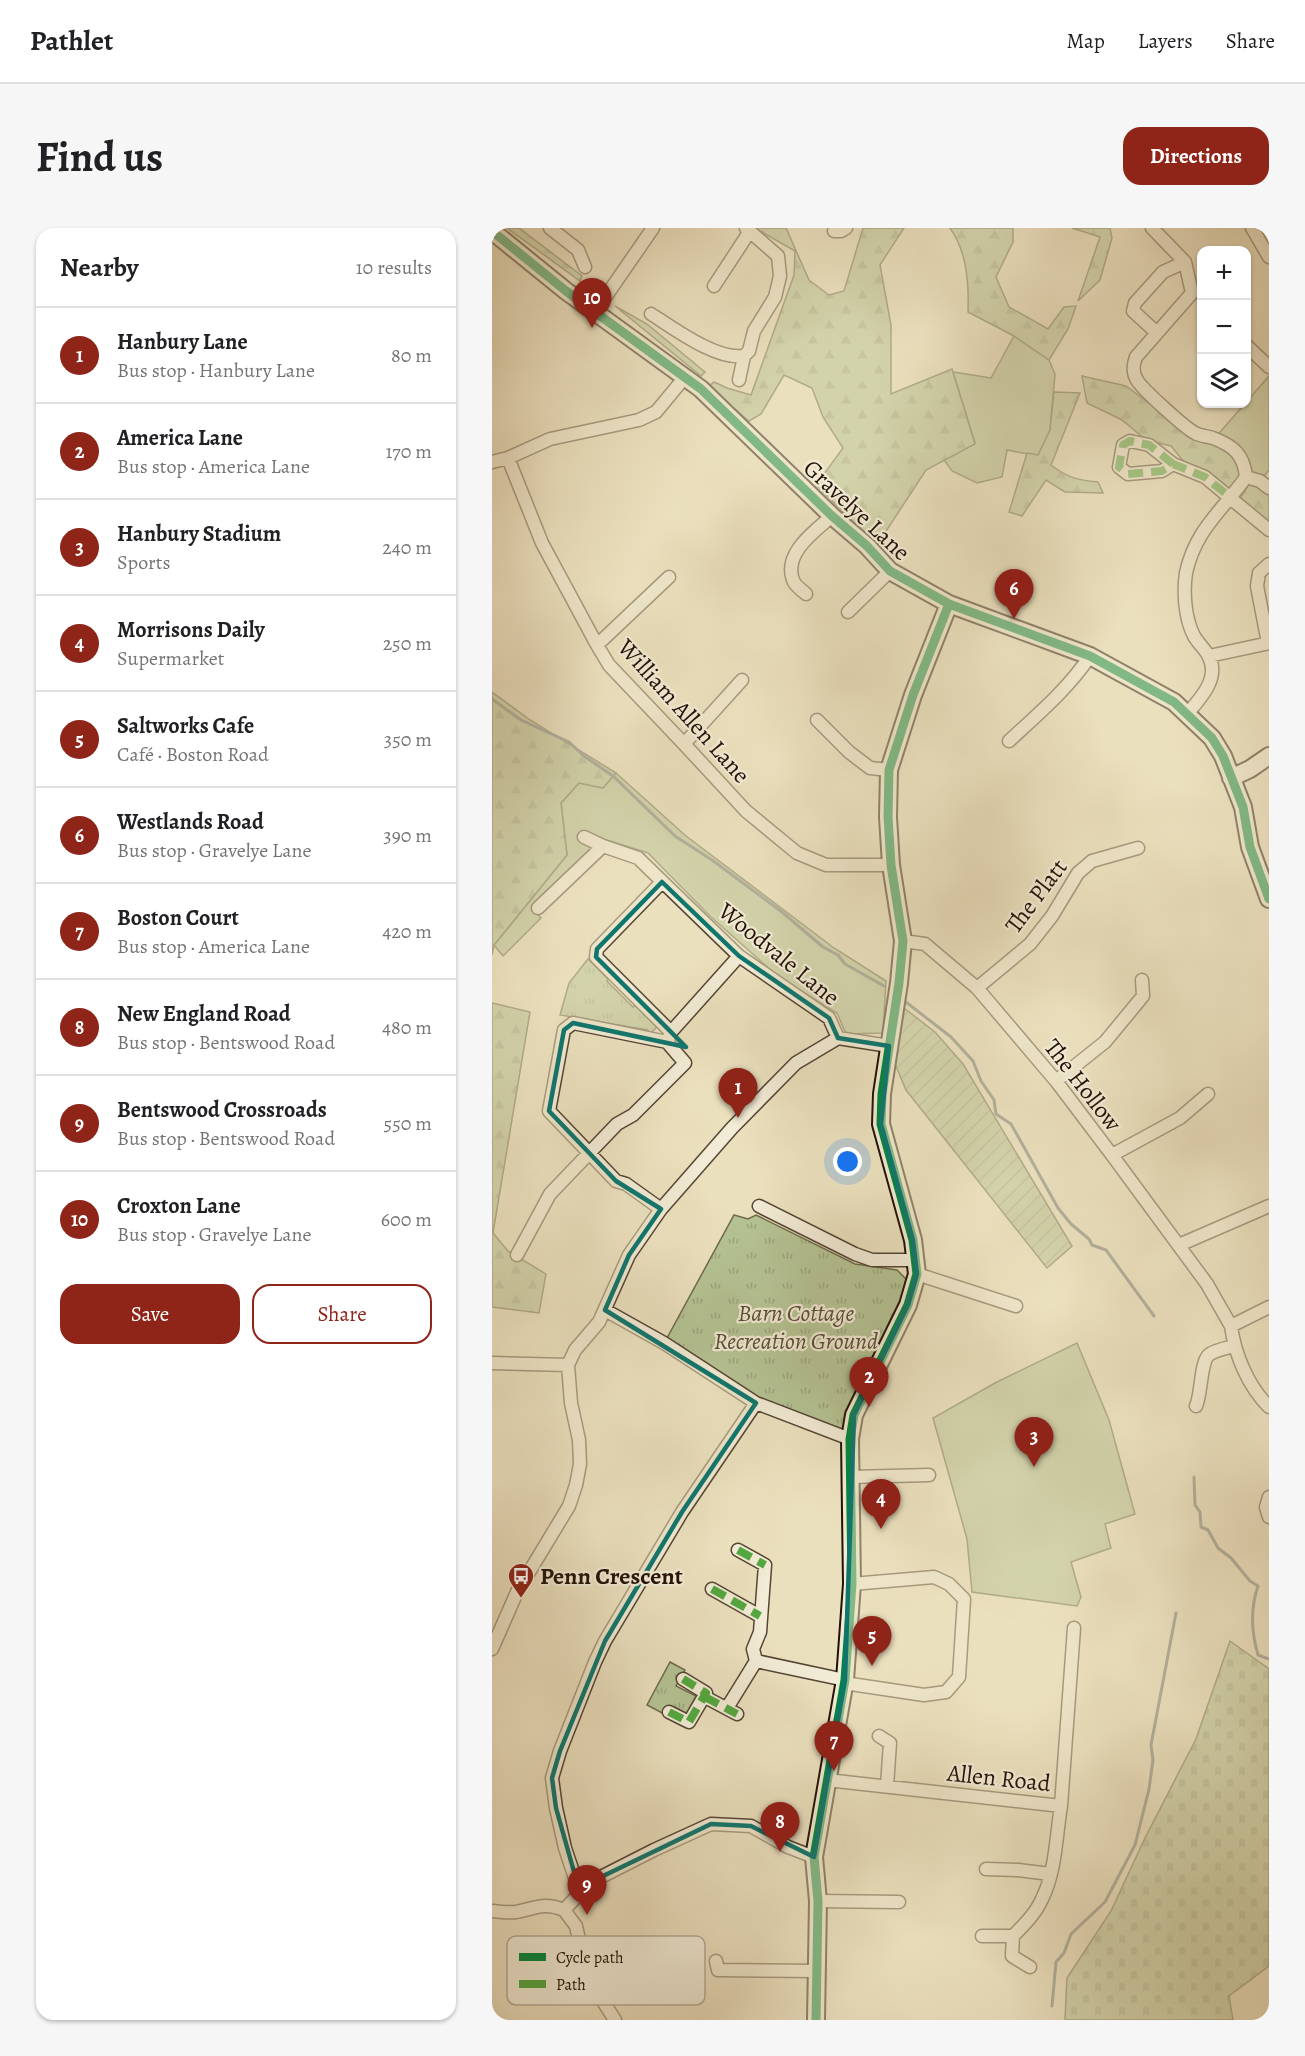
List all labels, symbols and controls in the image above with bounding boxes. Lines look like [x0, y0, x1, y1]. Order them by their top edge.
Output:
text: Pathlet [30, 22, 113, 60]
text: Map [1066, 27, 1105, 55]
text: Layers [1138, 27, 1193, 55]
text: Share [1226, 27, 1275, 55]
button: Directions [1123, 127, 1269, 185]
text: Find us [36, 128, 163, 185]
map controls [1197, 246, 1251, 408]
button: + [1197, 246, 1251, 300]
text: Nearby [60, 250, 139, 285]
text: 10 results [356, 254, 432, 281]
pin: 10 [572, 279, 612, 328]
button: − [1197, 300, 1251, 354]
text: Hanbury Lane [117, 327, 248, 357]
text: 1 [76, 342, 83, 369]
text: 80 m [391, 342, 432, 369]
button: layers [1197, 354, 1251, 408]
text: Bus stop · Hanbury Lane [117, 357, 315, 384]
text: America Lane [117, 423, 243, 453]
text: 2 [75, 438, 84, 465]
text: 170 m [386, 438, 432, 465]
street label: Gravelye Lane [797, 452, 917, 568]
text: Bus stop · America Lane [117, 453, 310, 480]
text: Hanbury Stadium [117, 519, 281, 549]
text: 3 [75, 534, 84, 561]
text: 240 m [382, 534, 432, 561]
text: Sports [117, 549, 170, 576]
pin: 6 [994, 570, 1034, 619]
text: Morrisons Daily [117, 615, 265, 645]
text: 4 [75, 630, 84, 657]
text: 250 m [383, 630, 432, 657]
street label: William Allen Lane [610, 631, 757, 790]
text: Supermarket [117, 645, 224, 672]
text: Saltworks Cafe [117, 711, 254, 741]
text: 5 [75, 726, 84, 753]
text: 350 m [384, 726, 432, 753]
text: Café · Boston Road [117, 741, 269, 768]
text: Westlands Road [117, 807, 264, 837]
text: 6 [75, 822, 84, 849]
text: 390 m [383, 822, 432, 849]
text: Bus stop · Gravelye Lane [117, 837, 311, 864]
street label: The Platt [998, 852, 1075, 940]
street label: Woodvale Lane [711, 895, 846, 1013]
text: Boston Court [117, 903, 239, 933]
text: 7 [75, 918, 84, 945]
text: 420 m [382, 918, 432, 945]
text: Bus stop · America Lane [117, 933, 310, 960]
text: New England Road [117, 999, 291, 1029]
text: 8 [75, 1014, 84, 1041]
text: 480 m [382, 1014, 432, 1041]
text: Bus stop · Bentswood Road [117, 1029, 335, 1056]
street label: The Hollow [1037, 1032, 1129, 1138]
pin: 1 [718, 1068, 758, 1118]
text: Bentswood Crossroads [117, 1095, 327, 1125]
text: 9 [75, 1110, 84, 1137]
text: 550 m [384, 1110, 432, 1137]
text: Bus stop · Bentswood Road [117, 1125, 335, 1152]
your location [833, 1147, 862, 1176]
text: Croxton Lane [117, 1191, 241, 1221]
text: 10 [71, 1206, 88, 1233]
text: 600 m [381, 1206, 432, 1233]
text: Bus stop · Gravelye Lane [117, 1221, 311, 1248]
button: Save [60, 1284, 240, 1344]
button: Share [252, 1284, 432, 1344]
park label: Barn Cottage Recreation Ground [714, 1297, 878, 1357]
pin: 2 [850, 1358, 889, 1407]
pin: 3 [1014, 1418, 1054, 1467]
pin: 4 [862, 1480, 900, 1529]
place label: Penn Crescent [540, 1560, 683, 1592]
bus stop icon: Penn Crescent [506, 1561, 536, 1599]
pin: 5 [852, 1616, 892, 1666]
pin: 7 [814, 1722, 854, 1771]
street label: Allen Road [945, 1757, 1052, 1799]
pin: 8 [760, 1802, 800, 1852]
pin: 9 [568, 1866, 607, 1915]
legend [507, 1936, 705, 2005]
text: Cycle path [556, 1947, 624, 1969]
text: Path [556, 1974, 586, 1996]

